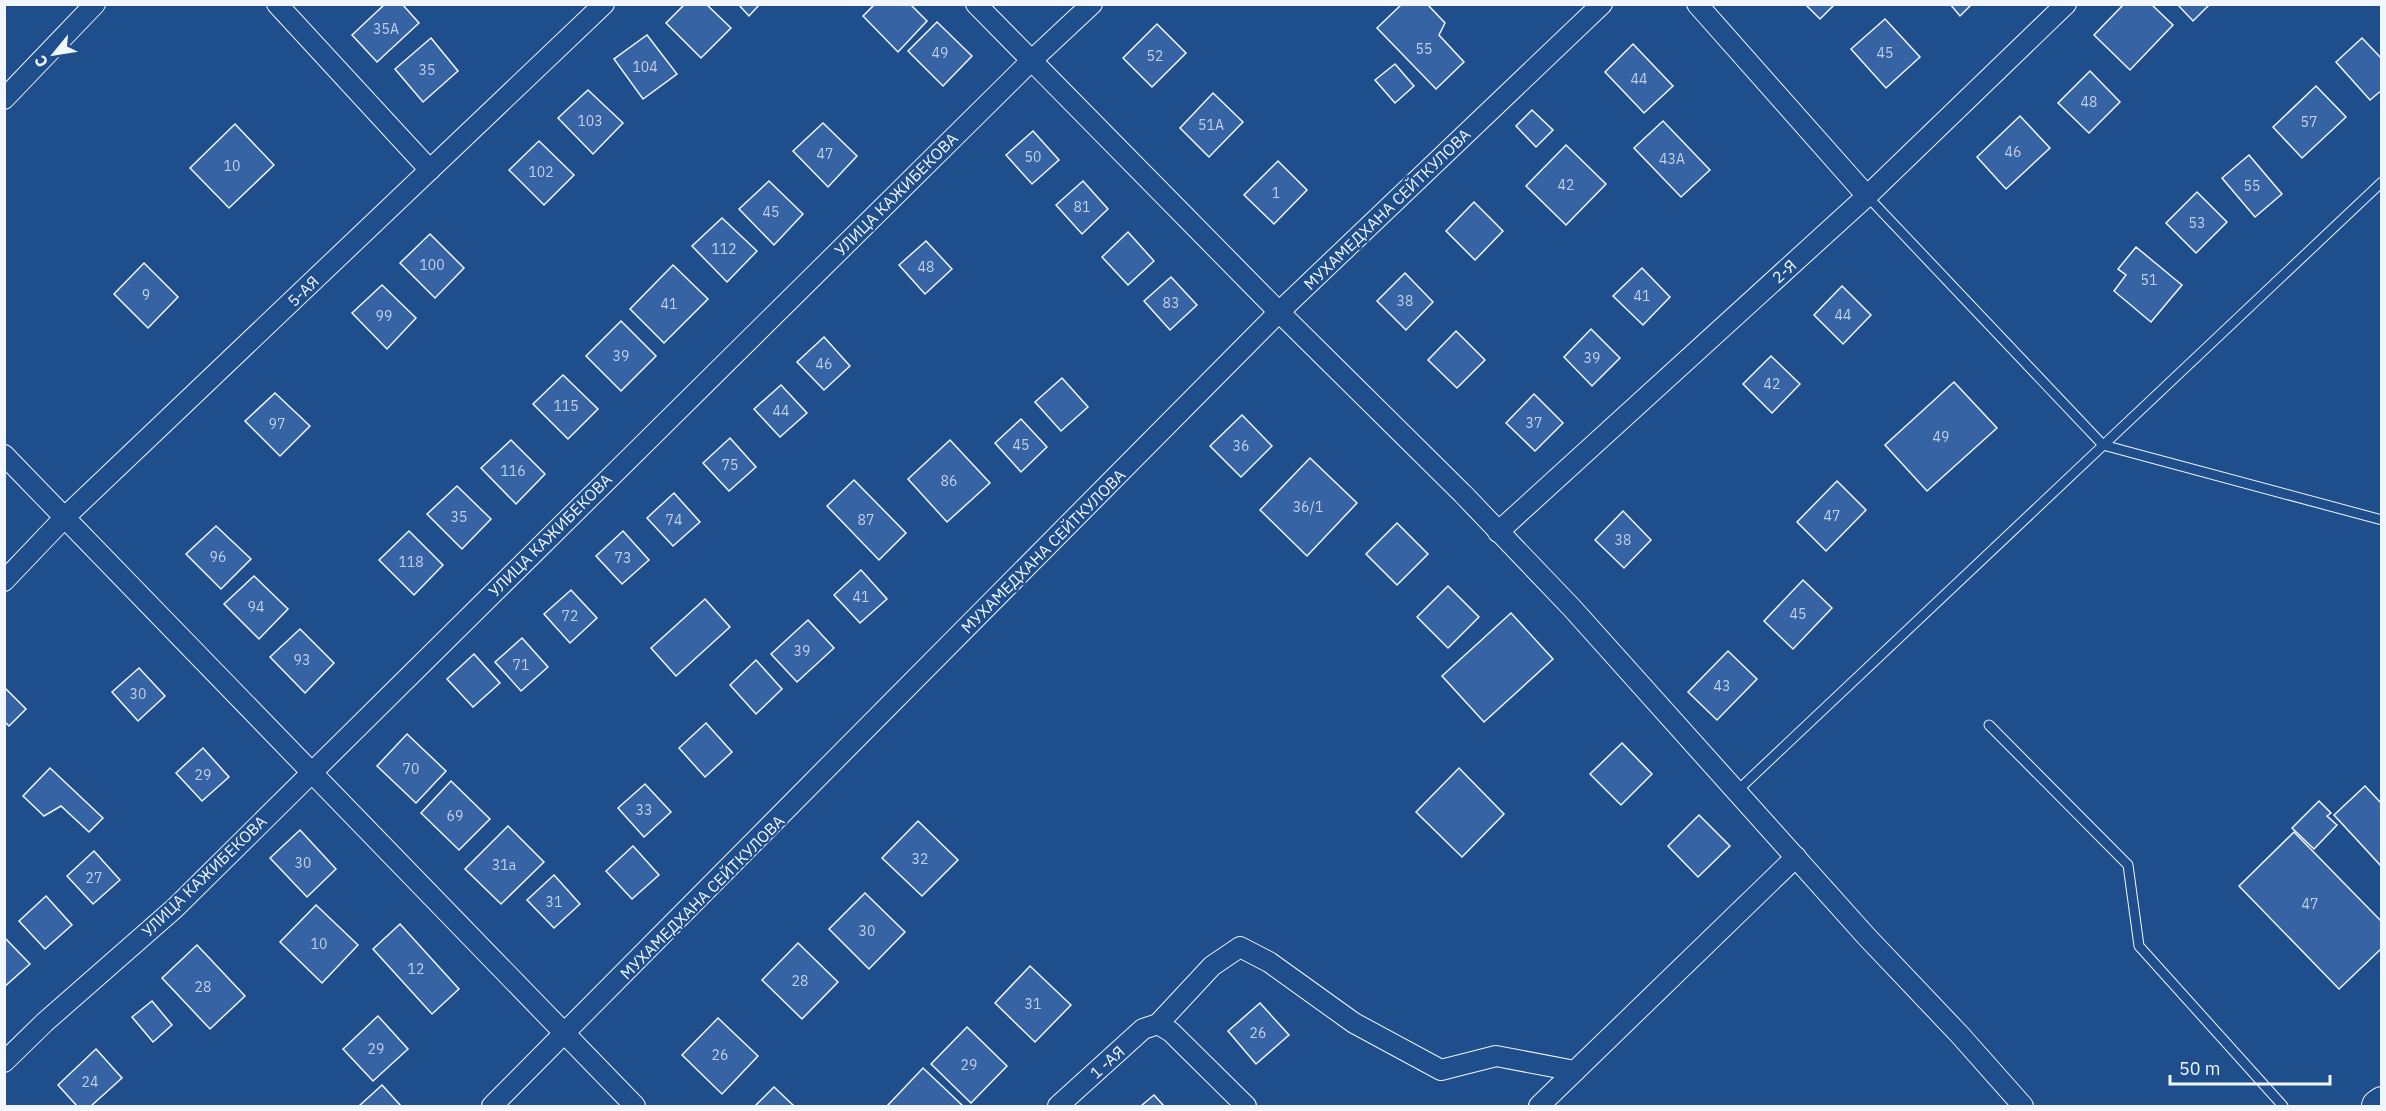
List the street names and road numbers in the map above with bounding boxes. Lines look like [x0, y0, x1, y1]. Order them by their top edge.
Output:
street label: МУХАМЕДХАНА СЕЙТКУЛОВА [1300, 124, 1474, 294]
street label: УЛИЦА КАЖИБЕКОВА [830, 128, 962, 260]
street label: 2-Я [1768, 255, 1800, 287]
street label: 5-АЯ [283, 271, 323, 311]
street label: МУХАМЕДХАНА СЕЙТКУЛОВА [957, 465, 1129, 637]
street label: УЛИЦА КАЖИБЕКОВА [484, 469, 616, 601]
street label: УЛИЦА КАЖИБЕКОВА [137, 811, 271, 941]
street label: МУХАМЕДХАНА СЕЙТКУЛОВА [616, 811, 788, 983]
street label: 1 -АЯ [1085, 1041, 1129, 1083]

